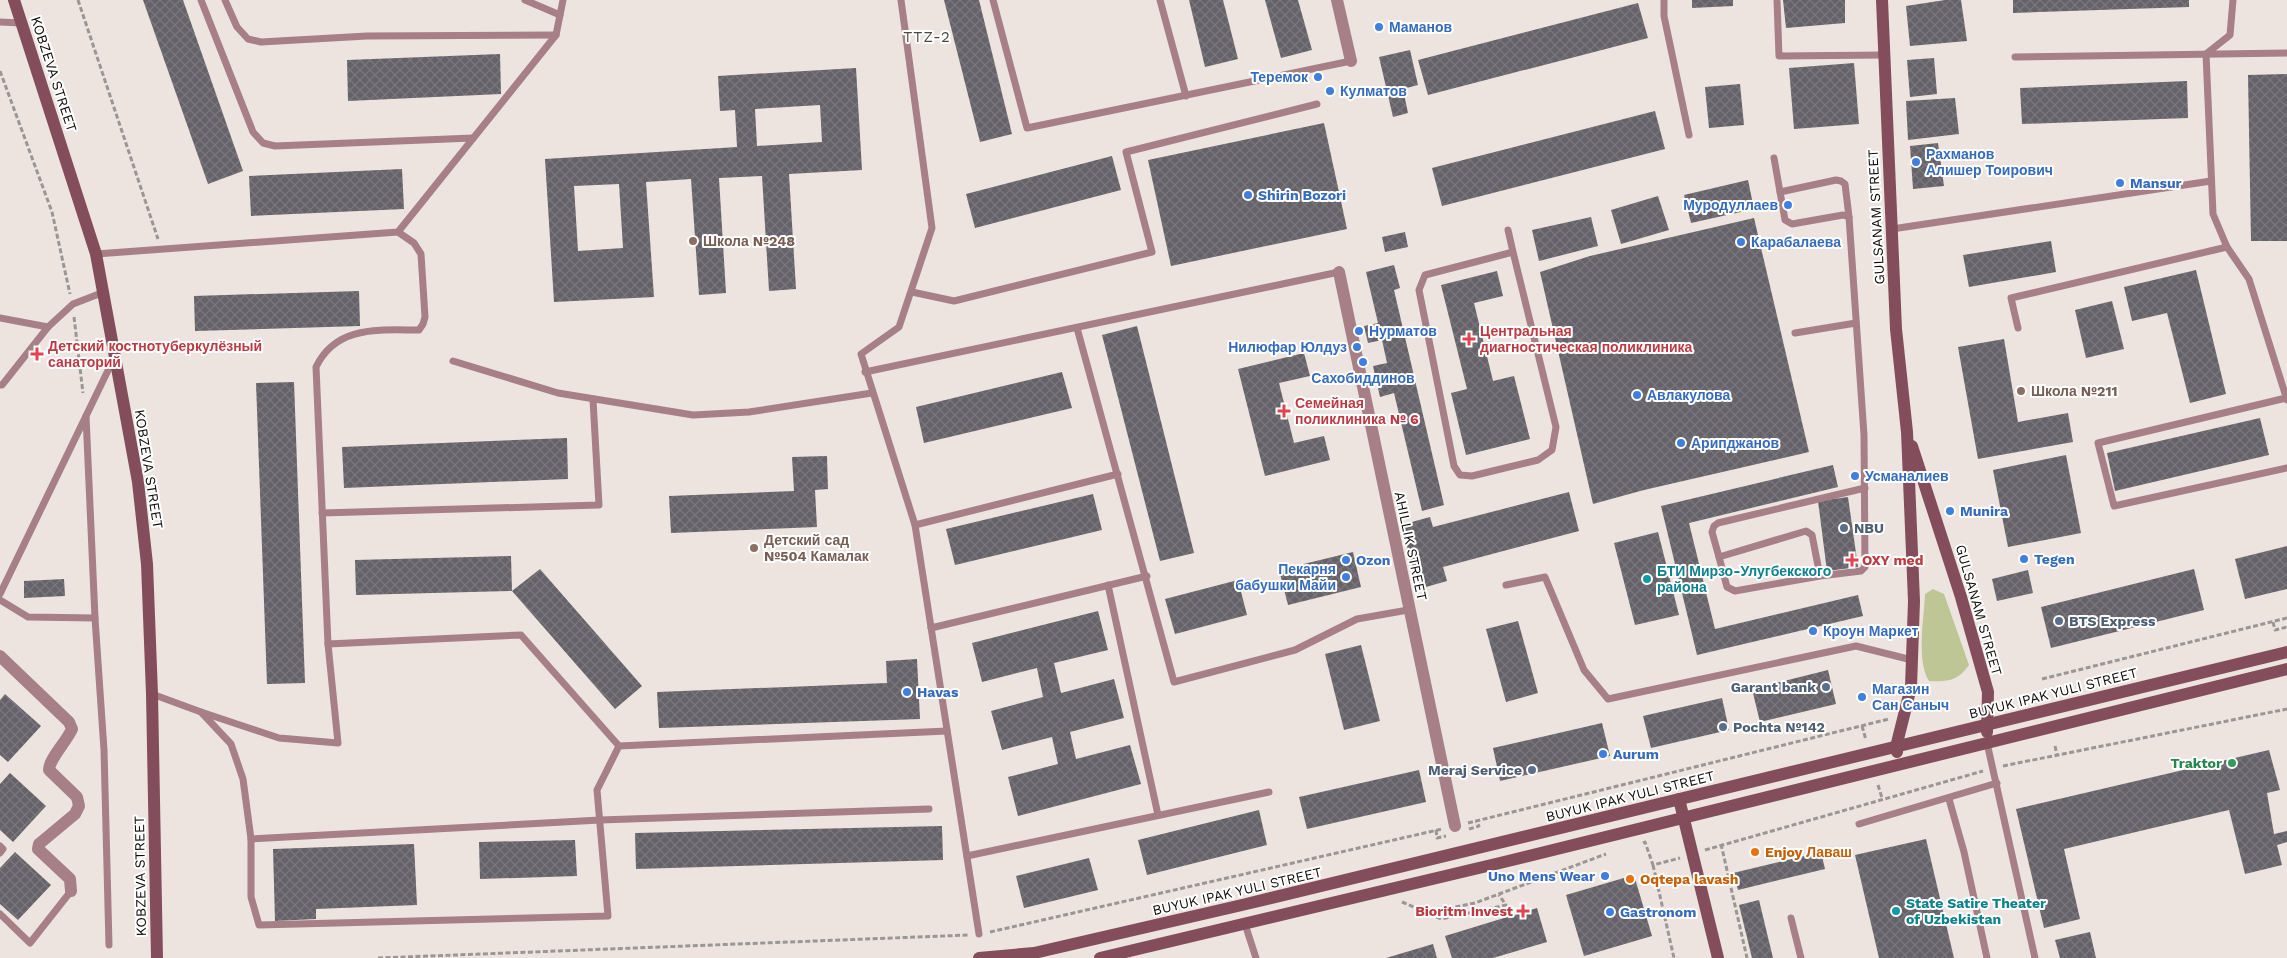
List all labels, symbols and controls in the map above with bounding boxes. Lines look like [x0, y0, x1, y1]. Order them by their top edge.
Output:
street label: KOBZEVA STREET [28, 14, 80, 134]
place label: Маманов [1389, 19, 1453, 35]
marker: Маманов [1373, 21, 1385, 33]
district label: TTZ-2 [903, 28, 951, 46]
place label: Теремок [1250, 69, 1309, 85]
marker: Теремок [1312, 71, 1324, 83]
place label: Кулматов [1340, 83, 1407, 99]
marker: Кулматов [1324, 85, 1336, 97]
place label: Рахманов Алишер Тоирович [1926, 146, 2053, 178]
street label: GULSANAM STREET [1864, 148, 1888, 285]
marker: Рахманов Алишер Тоирович [1910, 156, 1922, 168]
place label: Mansur [2130, 175, 2182, 191]
marker: Mansur [2114, 177, 2126, 189]
place label: Shirin Bozori [1258, 187, 1346, 203]
marker: Shirin Bozori [1242, 189, 1254, 201]
place label: Муродуллаев [1683, 197, 1778, 213]
marker: Муродуллаев [1782, 199, 1794, 211]
place label: Школа №248 [703, 233, 795, 249]
place label: Карабалаева [1751, 234, 1841, 250]
marker: Школа №248 [687, 235, 699, 247]
marker: Карабалаева [1735, 236, 1747, 248]
place label: Нурматов [1369, 323, 1437, 339]
place label: Центральная диагностическая поликлиника [1480, 323, 1693, 355]
marker: Нурматов [1353, 325, 1365, 337]
marker: Центральная диагностическая поликлиника [1462, 332, 1476, 346]
place label: Детский костнотуберкулёзный санаторий [48, 338, 262, 370]
place label: Нилюфар Юлдуз [1228, 339, 1347, 355]
marker: Нилюфар Юлдуз [1351, 341, 1363, 353]
marker: Детский костнотуберкулёзный санаторий [30, 347, 44, 361]
marker: Сахобиддинов [1357, 356, 1369, 368]
place label: Сахобиддинов [1311, 370, 1415, 386]
place label: Школа №211 [2031, 383, 2118, 399]
marker: Школа №211 [2015, 385, 2027, 397]
place label: Авлакулова [1647, 387, 1731, 403]
marker: Авлакулова [1631, 389, 1643, 401]
place label: Семейная поликлиника № 6 [1295, 395, 1419, 427]
marker: Семейная поликлиника № 6 [1277, 404, 1291, 418]
street label: KOBZEVA STREET [132, 408, 166, 530]
place label: Арипджанов [1691, 435, 1780, 451]
marker: Арипджанов [1675, 437, 1687, 449]
place label: Усманалиев [1865, 468, 1949, 484]
marker: Усманалиев [1849, 470, 1861, 482]
street label: AHILLIK STREET [1392, 490, 1430, 602]
place label: Munira [1960, 503, 2009, 519]
marker: Munira [1944, 505, 1956, 517]
place label: NBU [1854, 520, 1884, 536]
marker: NBU [1838, 522, 1850, 534]
place label: Детский сад №504 Камалак [764, 532, 870, 564]
marker: Детский сад №504 Камалак [748, 542, 760, 554]
street label: GULSANAM STREET [1953, 543, 2005, 678]
place label: Tegen [2034, 551, 2075, 567]
place label: Ozon [1356, 552, 1391, 568]
place label: OXY med [1862, 552, 1923, 568]
marker: Tegen [2018, 553, 2030, 565]
marker: Ozon [1340, 554, 1352, 566]
marker: OXY med [1846, 554, 1858, 566]
place label: Пекарня бабушки Майи [1235, 561, 1336, 593]
place label: БТИ Мирзо-Улугбекского района [1657, 563, 1831, 595]
marker: Пекарня бабушки Майи [1340, 571, 1352, 583]
marker: БТИ Мирзо-Улугбекского района [1641, 573, 1653, 585]
place label: BTS Express [2069, 613, 2156, 629]
marker: BTS Express [2053, 615, 2065, 627]
place label: Кроун Маркет [1823, 623, 1918, 639]
marker: Кроун Маркет [1807, 625, 1819, 637]
street label: BUYUK IPAK YULI STREET [1967, 664, 2139, 722]
place label: Garant bank [1731, 679, 1816, 695]
marker: Garant bank [1820, 681, 1832, 693]
place label: Магазин Сан Саныч [1872, 681, 1949, 713]
place label: Havas [917, 684, 959, 700]
marker: Havas [901, 686, 913, 698]
marker: Магазин Сан Саныч [1856, 691, 1868, 703]
place label: Pochta №142 [1733, 719, 1825, 735]
marker: Pochta №142 [1717, 721, 1729, 733]
place label: Aurum [1613, 746, 1659, 762]
marker: Aurum [1597, 748, 1609, 760]
place label: Traktor [2170, 755, 2222, 771]
marker: Traktor [2226, 757, 2238, 769]
place label: Meraj Service [1428, 762, 1522, 778]
marker: Meraj Service [1526, 764, 1538, 776]
street label: BUYUK IPAK YULI STREET [1544, 767, 1716, 825]
street label: KOBZEVA STREET [131, 815, 149, 936]
place label: Enjoy Лаваш [1765, 844, 1852, 860]
marker: Enjoy Лаваш [1749, 846, 1761, 858]
street label: BUYUK IPAK YULI STREET [1151, 864, 1324, 918]
place label: Uno Mens Wear [1488, 868, 1595, 884]
marker: Uno Mens Wear [1599, 870, 1611, 882]
place label: Oqtepa lavash [1640, 871, 1738, 887]
marker: Oqtepa lavash [1624, 873, 1636, 885]
place label: State Satire Theater of Uzbekistan [1906, 895, 2046, 927]
place label: Bioritm Invest [1415, 903, 1513, 919]
place label: Gastronom [1620, 904, 1696, 920]
marker: Bioritm Invest [1517, 905, 1529, 917]
marker: State Satire Theater of Uzbekistan [1890, 905, 1902, 917]
marker: Gastronom [1604, 906, 1616, 918]

